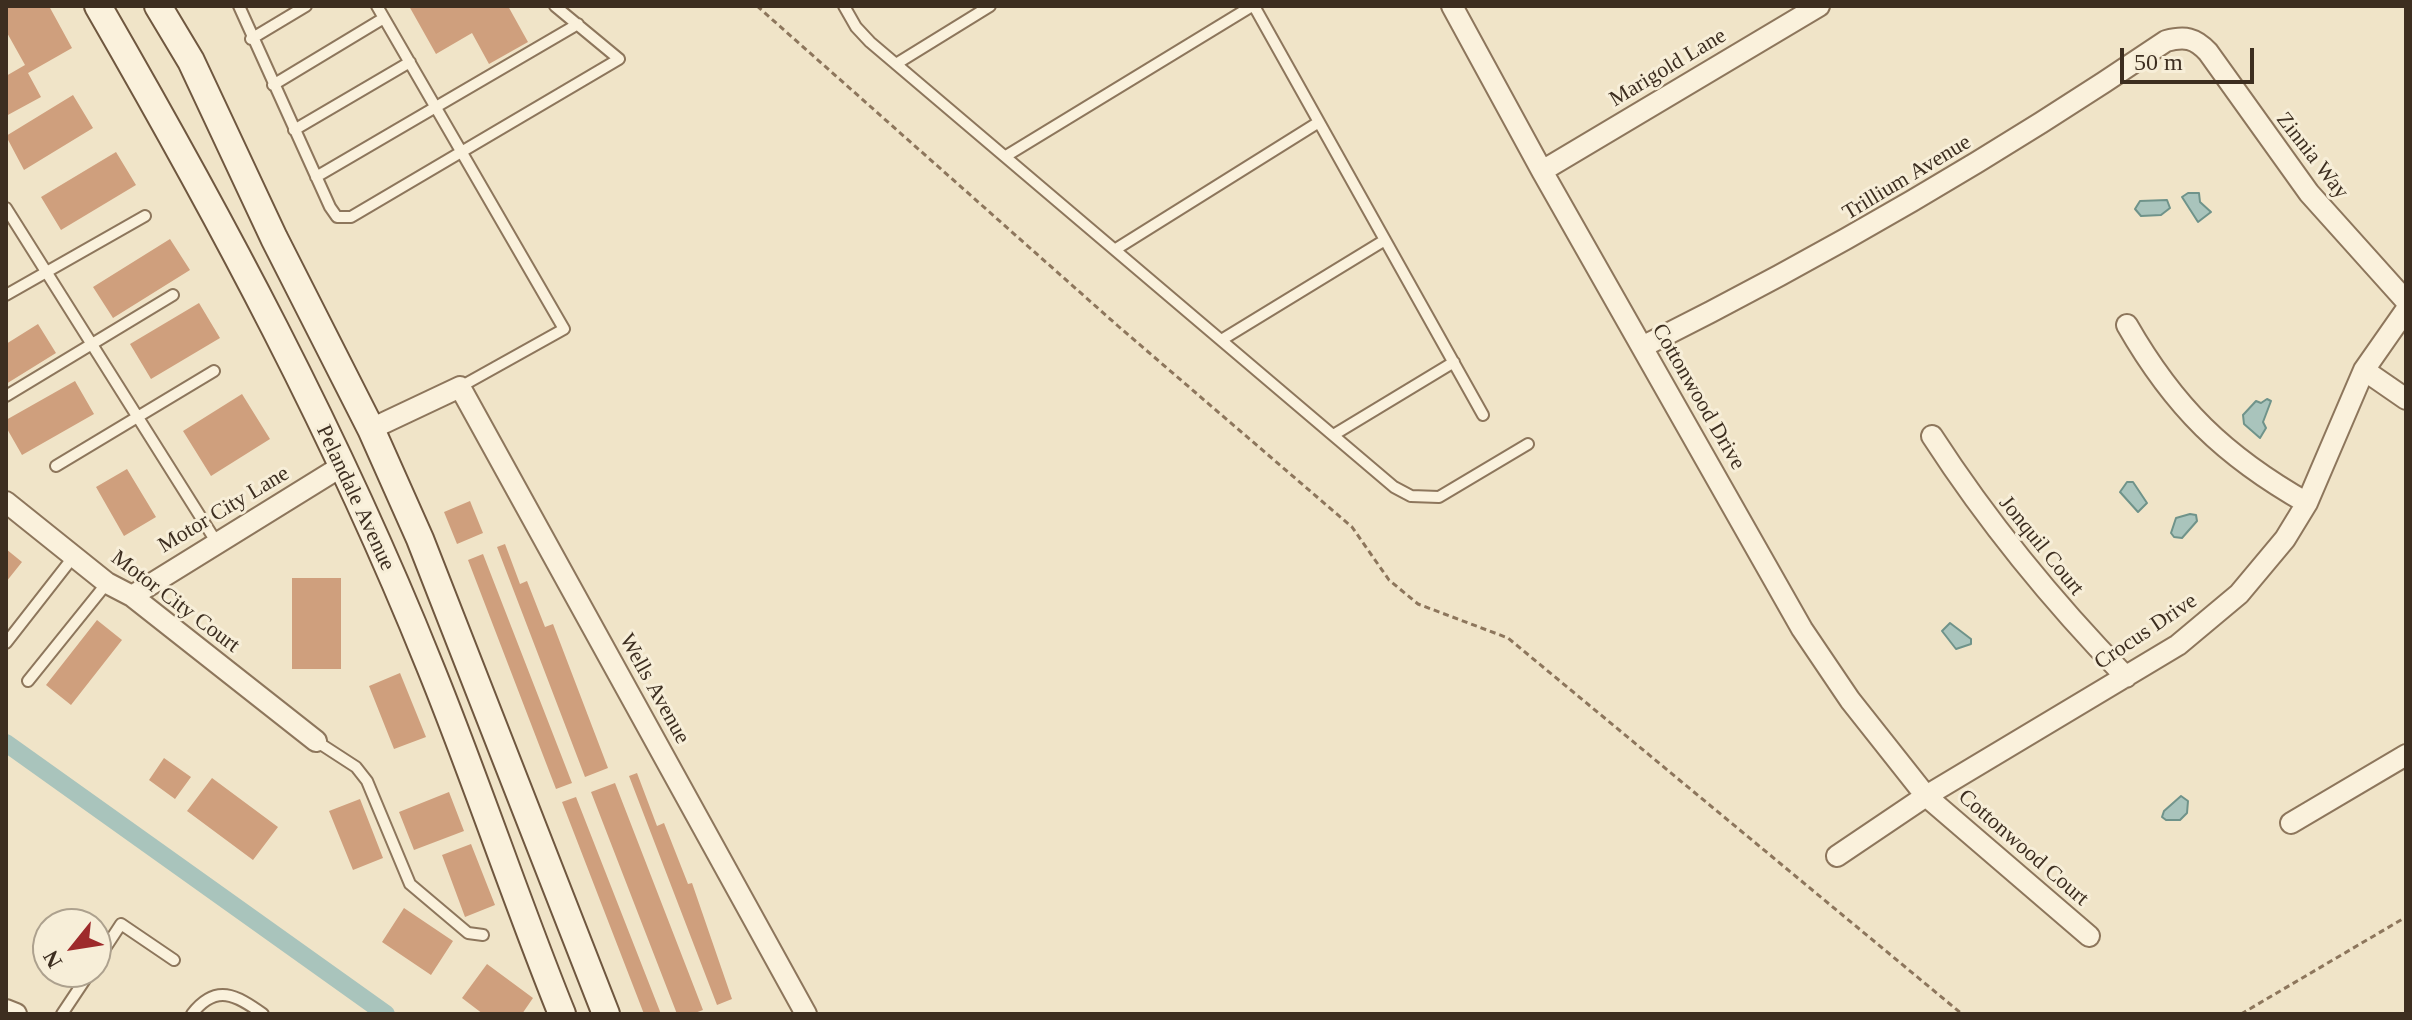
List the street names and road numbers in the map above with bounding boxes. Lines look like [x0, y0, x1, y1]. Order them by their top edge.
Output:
street label: Marigold Lane [1605, 23, 1731, 113]
street label: Zinnia Way [2270, 107, 2354, 205]
street label: Trillium Avenue [1838, 129, 1976, 227]
street label: Cottonwood Drive [1645, 319, 1751, 475]
street label: Pelandale Avenue [310, 421, 400, 575]
street label: Motor City Lane [154, 461, 294, 559]
street label: Jonquil Court [1993, 491, 2089, 601]
street label: Motor City Court [106, 545, 244, 659]
street label: Crocus Drive [2090, 588, 2202, 676]
street label: Wells Avenue [613, 629, 695, 749]
street label: Cottonwood Court [1952, 784, 2094, 912]

